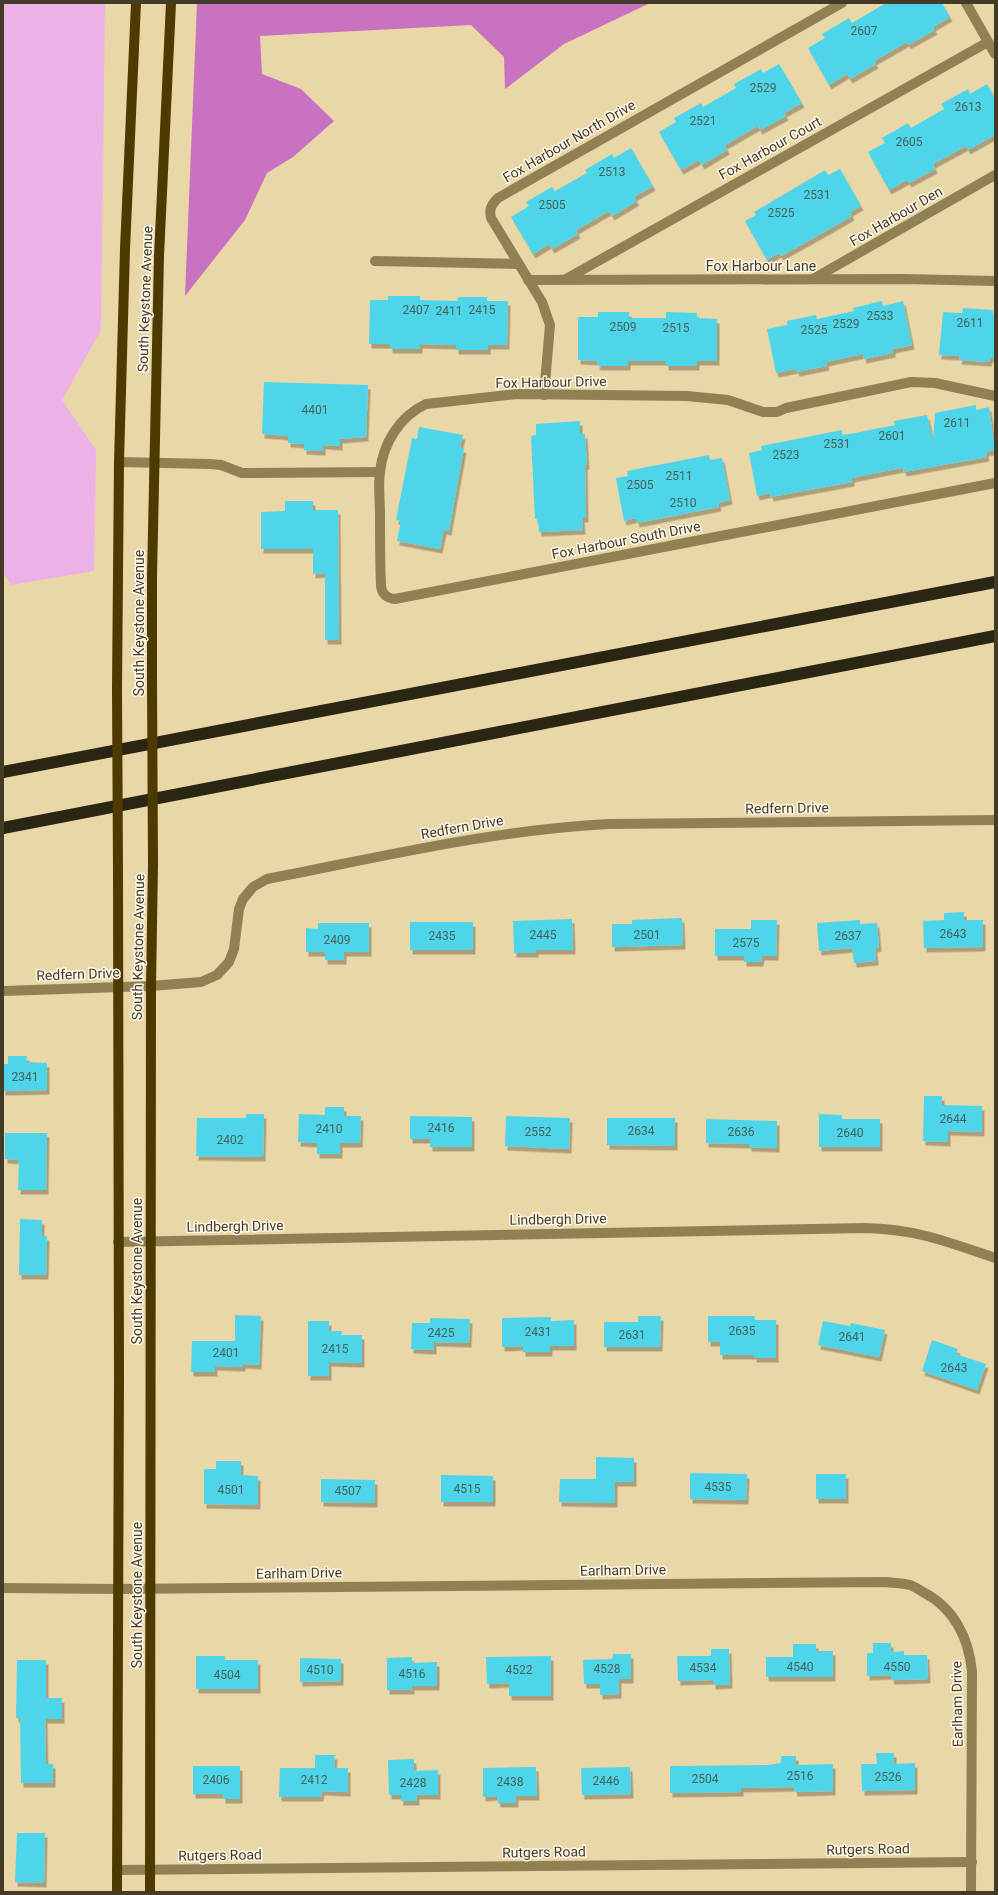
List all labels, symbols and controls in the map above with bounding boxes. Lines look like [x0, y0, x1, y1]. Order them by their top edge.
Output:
house number: 2607 [851, 24, 878, 38]
house number: 2529 [750, 81, 776, 95]
street label: Fox Harbour North Drive [500, 97, 638, 185]
house number: 2613 [955, 100, 981, 114]
street label: Fox Harbour Court [716, 113, 824, 183]
house number: 2521 [690, 114, 716, 128]
house number: 2605 [896, 135, 923, 149]
house number: 2513 [599, 165, 625, 179]
street label: Fox Harbour Den [847, 183, 945, 249]
house number: 2531 [804, 188, 830, 202]
house number: 2505 [539, 198, 566, 212]
house number: 2525 [768, 206, 795, 220]
street label: South Keystone Avenue [134, 226, 156, 372]
street label: Fox Harbour Lane [706, 258, 816, 274]
house number: 2407 [403, 303, 430, 317]
house number: 2415 [469, 303, 496, 317]
house number: 2411 [436, 304, 462, 318]
house number: 2533 [867, 309, 893, 323]
house number: 2611 [957, 316, 983, 330]
house number: 2529 [833, 317, 859, 331]
house number: 2509 [610, 320, 636, 334]
house number: 2515 [663, 321, 690, 335]
house number: 2525 [801, 323, 828, 337]
street label: Fox Harbour Drive [495, 373, 607, 391]
house number: 4401 [302, 403, 328, 417]
house number: 2611 [944, 416, 970, 430]
house number: 2601 [879, 429, 905, 443]
house number: 2531 [824, 437, 850, 451]
house number: 2523 [773, 448, 799, 462]
house number: 2511 [666, 469, 692, 483]
house number: 2505 [627, 478, 654, 492]
house number: 2510 [670, 496, 697, 510]
street label: Fox Harbour South Drive [550, 518, 702, 562]
street label: South Keystone Avenue [131, 550, 147, 696]
street label: Redfern Drive [745, 799, 829, 817]
street label: Redfern Drive [420, 812, 504, 842]
street label: South Keystone Avenue [129, 874, 147, 1020]
house number: 2643 [940, 927, 966, 941]
house number: 2445 [530, 928, 557, 942]
house number: 2501 [634, 928, 660, 942]
house number: 2435 [429, 929, 456, 943]
house number: 2637 [835, 929, 862, 943]
house number: 2409 [324, 933, 350, 947]
house number: 2575 [733, 936, 760, 950]
street label: Redfern Drive [36, 965, 120, 983]
house number: 2341 [12, 1070, 38, 1084]
house number: 2644 [940, 1112, 967, 1126]
house number: 2416 [428, 1121, 455, 1135]
house number: 2410 [316, 1122, 343, 1136]
house number: 2634 [628, 1124, 655, 1138]
house number: 2552 [525, 1125, 552, 1139]
house number: 2636 [728, 1125, 755, 1139]
house number: 2640 [837, 1126, 864, 1140]
house number: 2402 [217, 1133, 244, 1147]
street label: South Keystone Avenue [129, 1198, 145, 1344]
street label: Lindbergh Drive [509, 1210, 607, 1228]
street label: Lindbergh Drive [186, 1217, 284, 1235]
house number: 2635 [729, 1324, 756, 1338]
house number: 2431 [525, 1325, 551, 1339]
house number: 2425 [428, 1326, 455, 1340]
house number: 2631 [619, 1328, 645, 1342]
house number: 2641 [839, 1330, 865, 1344]
house number: 2415 [322, 1342, 349, 1356]
house number: 2401 [213, 1346, 239, 1360]
house number: 2643 [941, 1361, 967, 1375]
house number: 4535 [705, 1480, 732, 1494]
house number: 4515 [454, 1482, 481, 1496]
house number: 4501 [218, 1483, 244, 1497]
house number: 4507 [335, 1484, 362, 1498]
street label: South Keystone Avenue [129, 1522, 145, 1668]
street label: Earlham Drive [580, 1561, 666, 1579]
street label: Earlham Drive [256, 1564, 342, 1582]
house number: 4540 [787, 1660, 814, 1674]
house number: 4550 [884, 1660, 911, 1674]
house number: 4534 [690, 1661, 717, 1675]
street label: Earlham Drive [948, 1661, 966, 1747]
house number: 4528 [594, 1662, 621, 1676]
house number: 4510 [307, 1663, 334, 1677]
house number: 4522 [506, 1663, 533, 1677]
house number: 4516 [399, 1667, 426, 1681]
house number: 4504 [214, 1668, 241, 1682]
house number: 2516 [787, 1769, 814, 1783]
house number: 2526 [875, 1770, 902, 1784]
house number: 2504 [692, 1772, 719, 1786]
house number: 2406 [203, 1773, 230, 1787]
house number: 2412 [301, 1773, 328, 1787]
house number: 2446 [593, 1774, 620, 1788]
house number: 2438 [497, 1775, 524, 1789]
house number: 2428 [400, 1776, 427, 1790]
street label: Rutgers Road [826, 1840, 910, 1858]
street label: Rutgers Road [502, 1843, 586, 1861]
street label: Rutgers Road [178, 1846, 262, 1864]

